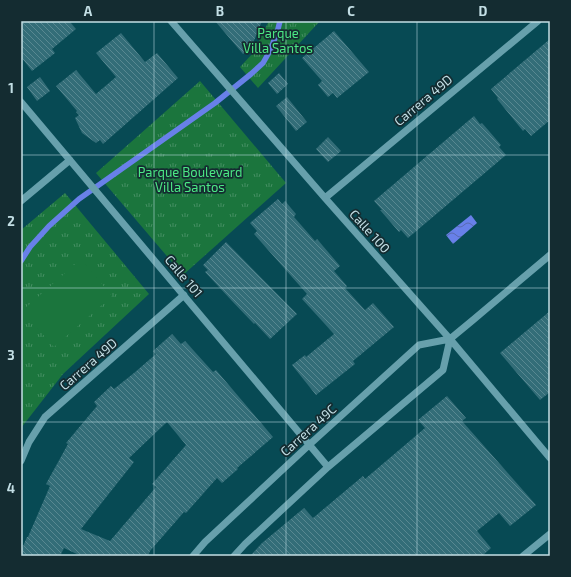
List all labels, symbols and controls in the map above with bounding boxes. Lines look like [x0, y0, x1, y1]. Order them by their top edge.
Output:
text: A [84, 3, 93, 19]
text: B [216, 3, 224, 19]
text: C [347, 3, 355, 19]
text: D [479, 3, 488, 19]
park label: Parque Villa Santos [243, 25, 313, 56]
street label: Carrera 49D [391, 71, 455, 129]
text: 1 [8, 80, 14, 96]
park label: Parque Boulevard Villa Santos [138, 164, 242, 195]
street label: Calle 100 [346, 206, 394, 256]
text: 2 [7, 213, 15, 229]
street label: Calle 101 [162, 252, 206, 300]
street label: Carrera 49D [56, 335, 120, 393]
text: 3 [7, 347, 15, 363]
street label: Carrera 49C [277, 401, 339, 459]
text: 4 [7, 480, 15, 496]

